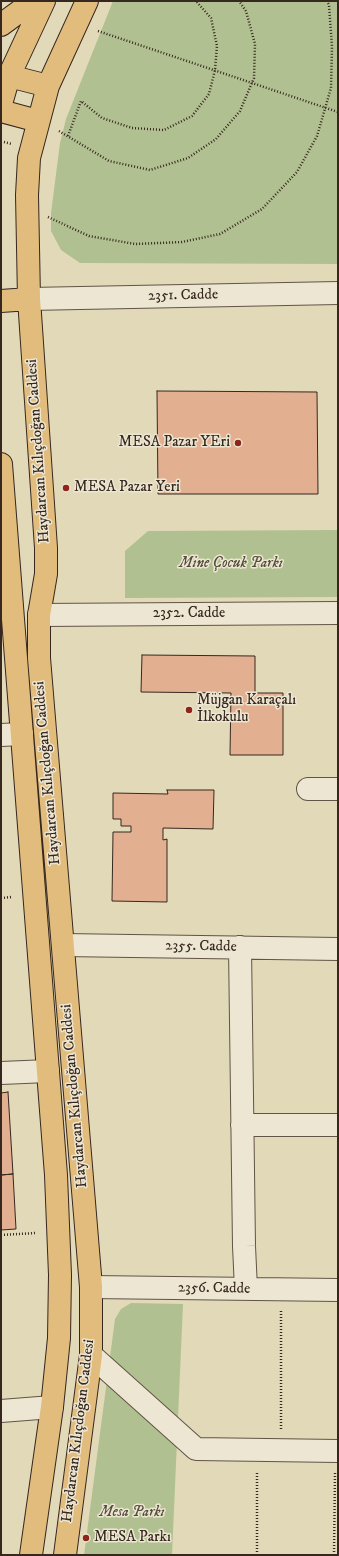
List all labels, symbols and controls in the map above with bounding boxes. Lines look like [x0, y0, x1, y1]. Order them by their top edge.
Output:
street label: 2351. Cadde [148, 286, 218, 306]
street label: Haydarcan Kılıçdoğan Caddesi [24, 358, 54, 544]
place label: MESA Pazar YEri [119, 434, 230, 452]
marker: MESA Pazar YEri [233, 438, 243, 448]
place label: MESA Pazar Yeri [74, 479, 180, 497]
marker: MESA Pazar Yeri [61, 483, 71, 493]
park label: Mine Çocuk Parkı [179, 555, 283, 573]
street label: 2352. Cadde [153, 605, 225, 623]
street label: Haydarcan Kılıçdoğan Caddesi [31, 680, 65, 866]
place label: Müjgan Karaçalı İlkokulu [197, 692, 296, 727]
marker: Müjgan Karaçalı İlkokulu [184, 705, 194, 715]
street label: 2355. Cadde [165, 937, 237, 957]
street label: Haydarcan Kılıçdoğan Caddesi [58, 1003, 92, 1189]
street label: 2356. Cadde [178, 1279, 250, 1299]
street label: Haydarcan Kılıçdoğan Caddesi [59, 1338, 99, 1524]
park label: Mesa Parkı [99, 1504, 165, 1522]
place label: MESA Parkı [94, 1529, 171, 1547]
marker: MESA Parkı [81, 1533, 91, 1543]

